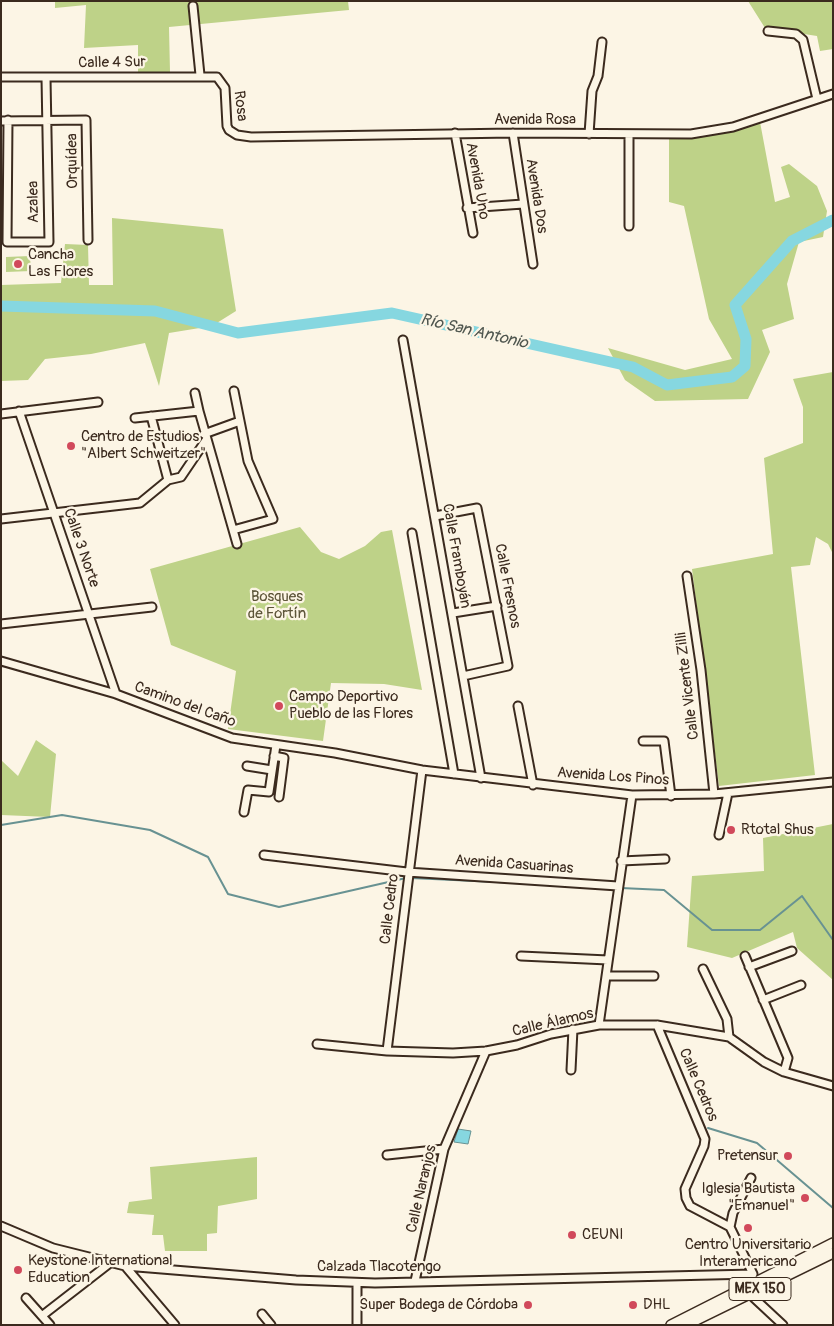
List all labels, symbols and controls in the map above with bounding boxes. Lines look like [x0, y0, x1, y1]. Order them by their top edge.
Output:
street label: Calle 4 Sur [78, 53, 146, 73]
street label: Rosa [229, 90, 251, 122]
street label: Avenida Rosa [494, 111, 576, 129]
street label: Orquídea [64, 133, 82, 189]
street label: Avenida Uno [461, 141, 493, 221]
street label: Avenida Dos [521, 157, 551, 235]
street label: Azalea [25, 181, 43, 223]
place label: Cancha Las Flores [28, 246, 93, 281]
marker: Cancha Las Flores [12, 258, 24, 270]
water label: Río San Antonio [419, 310, 529, 354]
place label: Centro de Estudios "Albert Schweitzer" [81, 428, 206, 463]
marker: Centro de Estudios "Albert Schweitzer" [65, 440, 77, 452]
street label: Calle Framboyán [438, 502, 474, 610]
street label: Calle 3 Norte [59, 506, 103, 590]
street label: Calle Fresnos [490, 542, 524, 630]
park label: Bosques de Fortín [248, 588, 306, 623]
street label: Calle Vicente Zilli [672, 631, 704, 741]
street label: Camino del Caño [132, 678, 238, 732]
place label: Campo Deportivo Pueblo de las Flores [289, 688, 413, 723]
marker: Campo Deportivo Pueblo de las Flores [273, 700, 285, 712]
street label: Avenida Los Pinos [556, 764, 670, 790]
place label: Rtotal Shus [741, 821, 814, 839]
marker: Rtotal Shus [725, 824, 737, 836]
street label: Avenida Casuarinas [454, 852, 574, 878]
street label: Calle Cedro [377, 873, 403, 945]
street label: Calle Álamos [511, 1005, 595, 1041]
street label: Calle Cedros [675, 1046, 721, 1124]
street label: Calle Naranjos [403, 1143, 441, 1235]
place label: Pretensur [717, 1147, 778, 1165]
marker: Pretensur [782, 1150, 794, 1162]
place label: Iglesia Bautista "Emanuel" [702, 1180, 795, 1215]
marker: Iglesia Bautista "Emanuel" [799, 1192, 811, 1204]
marker: Centro Universitario Interamericano [742, 1222, 754, 1234]
place label: CEUNI [582, 1226, 623, 1244]
marker: CEUNI [566, 1229, 578, 1241]
place label: Centro Universitario Interamericano [685, 1236, 811, 1271]
place label: Keystone International Education [28, 1252, 173, 1287]
street label: Calzada Tlacotengo [317, 1258, 441, 1276]
marker: Keystone International Education [12, 1264, 24, 1276]
road number: MEX 150 [729, 1278, 791, 1300]
place label: Super Bodega de Córdoba [359, 1296, 518, 1314]
place label: DHL [643, 1296, 670, 1314]
marker: Super Bodega de Córdoba [522, 1299, 534, 1311]
marker: DHL [627, 1299, 639, 1311]

